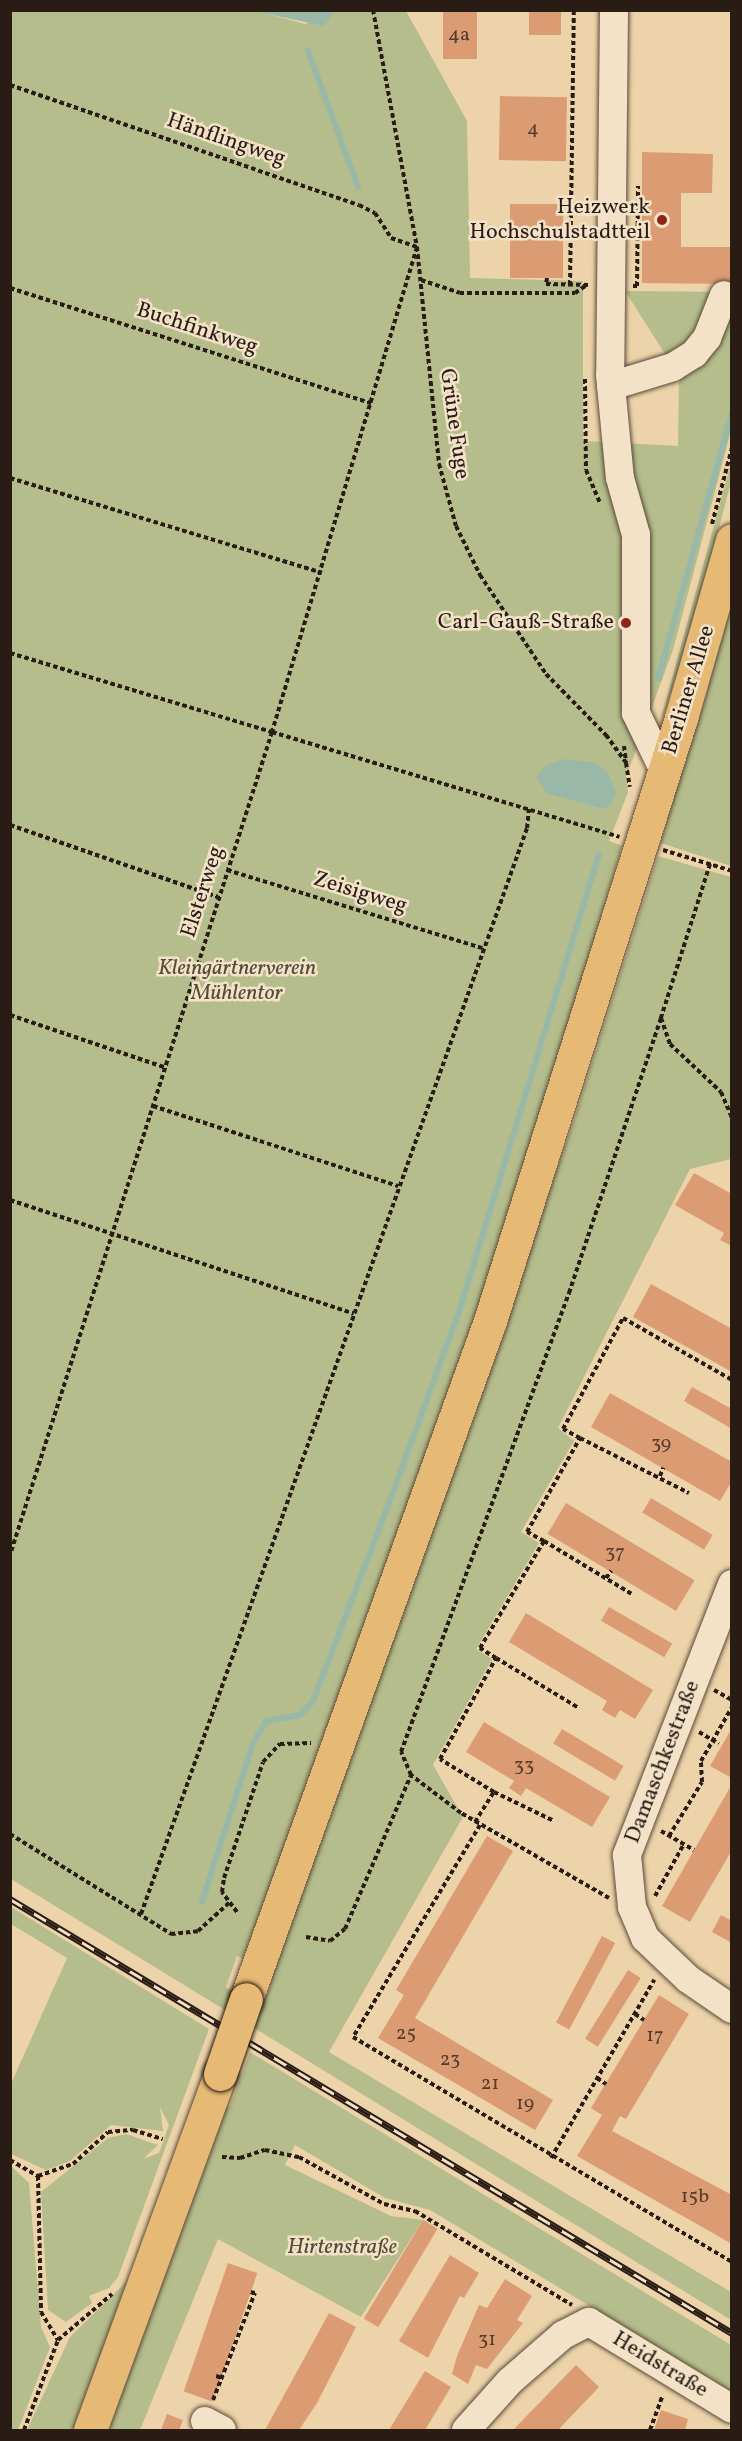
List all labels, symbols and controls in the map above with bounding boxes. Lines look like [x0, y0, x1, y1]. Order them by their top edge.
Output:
house number: 4a [448, 23, 470, 47]
street label: Hänflingweg [163, 107, 289, 173]
house number: 4 [527, 117, 539, 141]
place label: Heizwerk Hochschulstadtteil [469, 194, 650, 246]
marker: Heizwerk Hochschulstadtteil [655, 213, 669, 227]
street label: Buchfinkweg [133, 297, 261, 361]
street label: Grüne Fuge [433, 367, 475, 481]
place label: Carl-Gauß-Straße [438, 610, 614, 636]
marker: Carl-Gauß-Straße [619, 616, 633, 630]
street label: Berliner Allee [657, 622, 721, 758]
street label: Elsterweg [176, 843, 230, 941]
street label: Zeisigweg [310, 866, 410, 920]
park label: Kleingärtnerverein Mühlentor [158, 955, 316, 1006]
house number: 39 [651, 1432, 671, 1456]
house number: 37 [605, 1541, 625, 1565]
street label: Damaschkestraße [620, 1677, 706, 1847]
house number: 33 [514, 1754, 534, 1778]
house number: 25 [396, 2022, 416, 2046]
house number: 17 [646, 2024, 664, 2048]
house number: 23 [440, 2048, 460, 2072]
house number: 21 [481, 2072, 499, 2096]
house number: 19 [516, 2092, 534, 2116]
house number: 15b [681, 2185, 709, 2209]
park label: Hirtenstraße [287, 2235, 397, 2261]
street label: Heidstraße [607, 2326, 713, 2404]
house number: 31 [478, 2328, 496, 2352]

